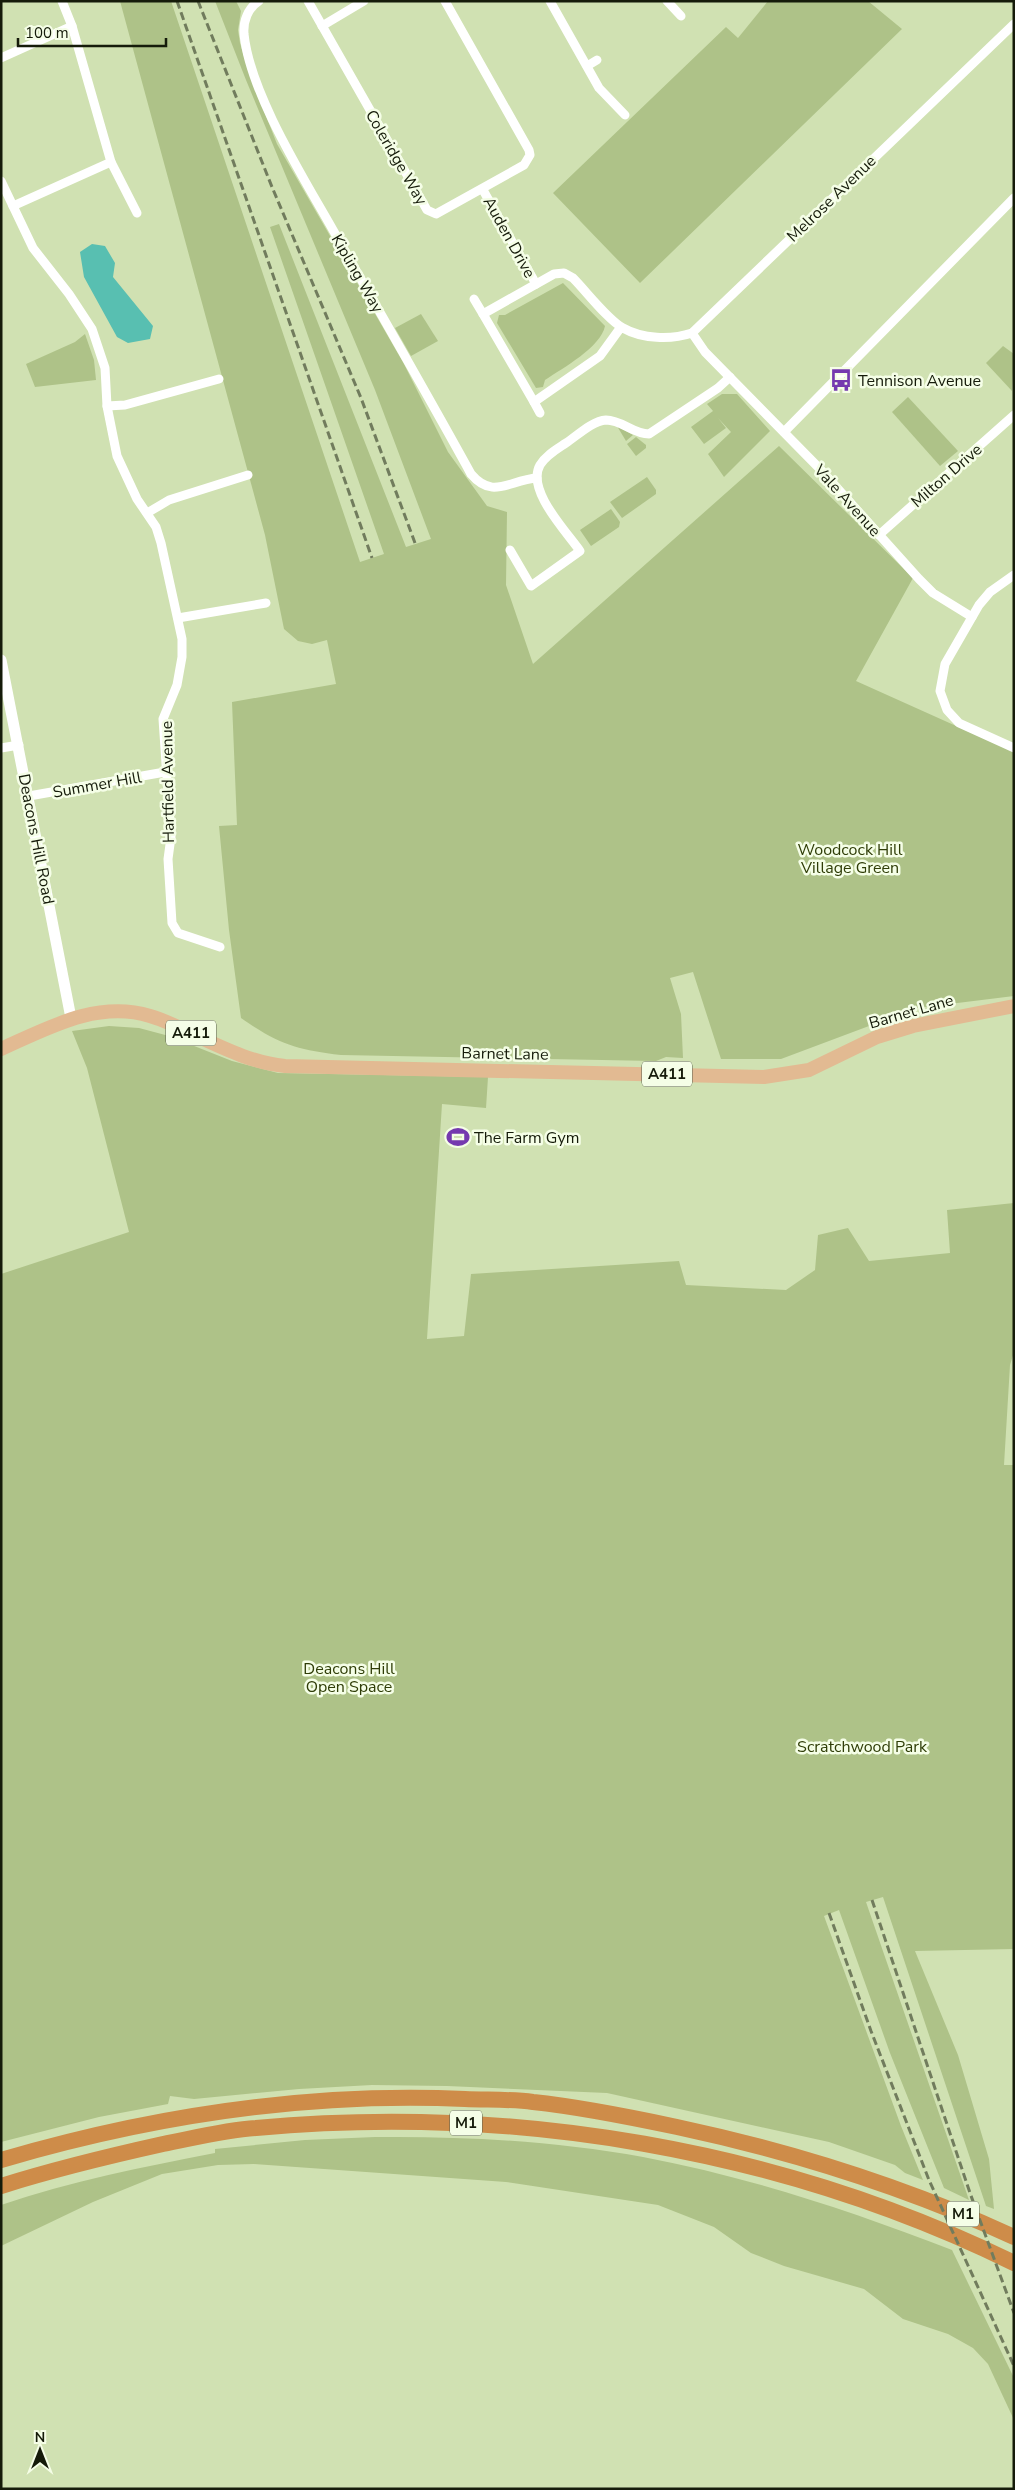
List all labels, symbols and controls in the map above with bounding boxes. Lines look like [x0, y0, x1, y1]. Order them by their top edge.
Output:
scale bar [18, 15, 165, 47]
text: 100 m [25, 23, 69, 43]
street label: Coleridge Way [360, 106, 433, 210]
street label: Melrose Avenue [782, 150, 881, 247]
street label: Auden Drive [478, 193, 540, 282]
street label: Kipling Way [326, 230, 389, 318]
bus stop icon: Tennison Avenue [828, 367, 854, 393]
place label: Tennison Avenue [858, 370, 981, 392]
street label: Milton Drive [906, 439, 987, 513]
street label: Vale Avenue [808, 459, 886, 542]
street label: Hartfield Avenue [156, 721, 180, 843]
street label: Summer Hill [51, 766, 144, 804]
street label: Deacons Hill Road [13, 772, 59, 906]
park label: Woodcock Hill Village Green [798, 839, 903, 879]
street label: Barnet Lane [866, 989, 956, 1035]
road number: A411 [166, 1020, 216, 1046]
street label: Barnet Lane [461, 1042, 549, 1066]
road number: A411 [642, 1062, 692, 1086]
sports icon: The Farm Gym [445, 1124, 471, 1150]
place label: The Farm Gym [474, 1127, 579, 1149]
park label: Deacons Hill Open Space [303, 1658, 395, 1698]
park label: Scratchwood Park [797, 1736, 928, 1758]
road number: M1 [450, 2110, 482, 2136]
road number: M1 [947, 2202, 979, 2226]
north arrow [15, 2425, 65, 2475]
text: N [35, 2428, 45, 2447]

